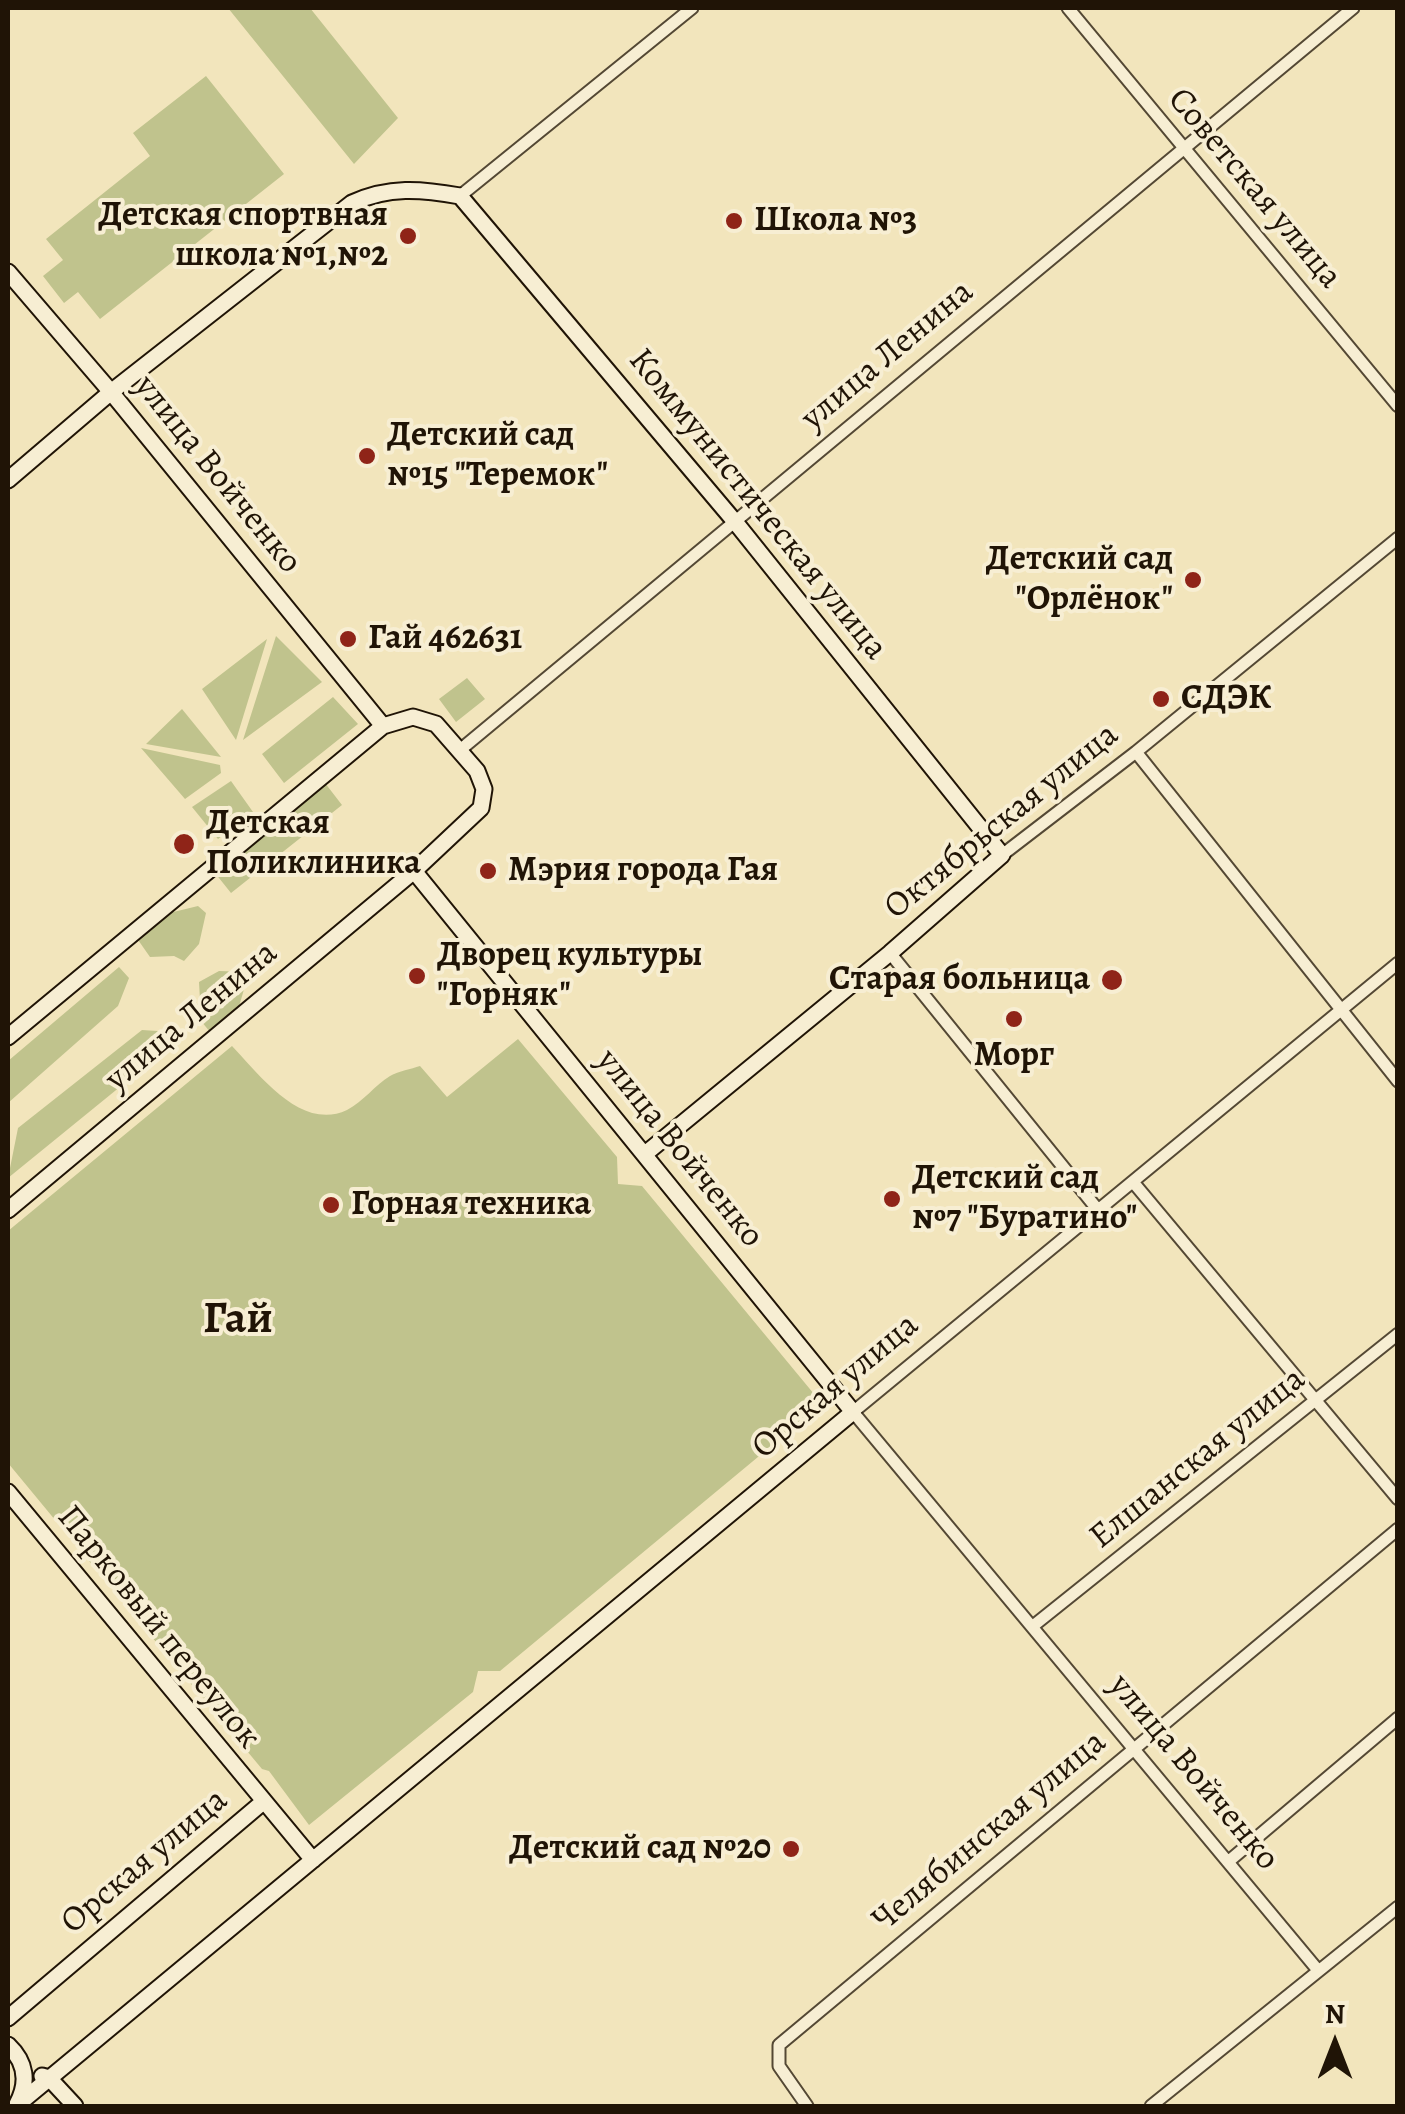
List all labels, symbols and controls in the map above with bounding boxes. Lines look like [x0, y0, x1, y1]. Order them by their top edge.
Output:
street label: Советская улица [1158, 80, 1350, 298]
place label: Детская спортвная школа №1,№2 [98, 195, 388, 277]
place label: Школа №3 [754, 200, 917, 242]
marker: Школа №3 [723, 210, 745, 232]
marker: Детская спортвная школа №1,№2 [397, 225, 419, 247]
street label: улица Ленина [793, 272, 983, 440]
street label: Коммунистическая улица [618, 341, 896, 669]
street label: улица Войченко [124, 367, 310, 583]
place label: Детский сад №15 "Теремок" [387, 415, 608, 497]
marker: Детский сад №15 "Теремок" [356, 445, 378, 467]
place label: Детский сад "Орлёнок" [986, 539, 1173, 621]
marker: Детский сад "Орлёнок" [1182, 569, 1204, 591]
place label: Гай 462631 [368, 618, 522, 660]
marker: Гай 462631 [337, 628, 359, 650]
place label: СДЭК [1181, 678, 1271, 720]
marker: СДЭК [1150, 688, 1172, 710]
street label: Октябрьская улица [877, 715, 1127, 929]
place label: Детская Поликлиника [206, 803, 421, 885]
marker: Детская Поликлиника [171, 831, 197, 857]
place label: Мэрия города Гая [508, 850, 778, 892]
marker: Мэрия города Гая [477, 860, 499, 882]
street label: улица Ленина [97, 933, 287, 1101]
place label: Дворец культуры "Горняк" [437, 935, 703, 1017]
place label: Старая больница [829, 959, 1090, 1001]
marker: Дворец культуры "Горняк" [406, 965, 428, 987]
marker: Старая больница [1099, 967, 1125, 993]
marker: Морг [1003, 1008, 1025, 1030]
place label: Морг [974, 1035, 1054, 1077]
street label: улица Войченко [586, 1041, 772, 1257]
place label: Детский сад №7 "Буратино" [912, 1158, 1137, 1240]
place label: Горная техника [351, 1184, 591, 1226]
marker: Детский сад №7 "Буратино" [881, 1188, 903, 1210]
marker: Горная техника [320, 1194, 342, 1216]
district label: Гай [203, 1294, 273, 1348]
street label: Орская улица [744, 1305, 928, 1469]
street label: Елшанская улица [1082, 1359, 1314, 1559]
street label: Парковый переулок [47, 1498, 269, 1758]
street label: улица Войченко [1099, 1666, 1287, 1880]
street label: Челябинская улица [865, 1722, 1115, 1942]
street label: Орская улица [53, 1780, 237, 1944]
place label: Детский сад №20 [509, 1828, 771, 1870]
marker: Детский сад №20 [780, 1838, 802, 1860]
north arrow [1285, 1994, 1385, 2094]
text: N [1325, 1995, 1345, 2033]

